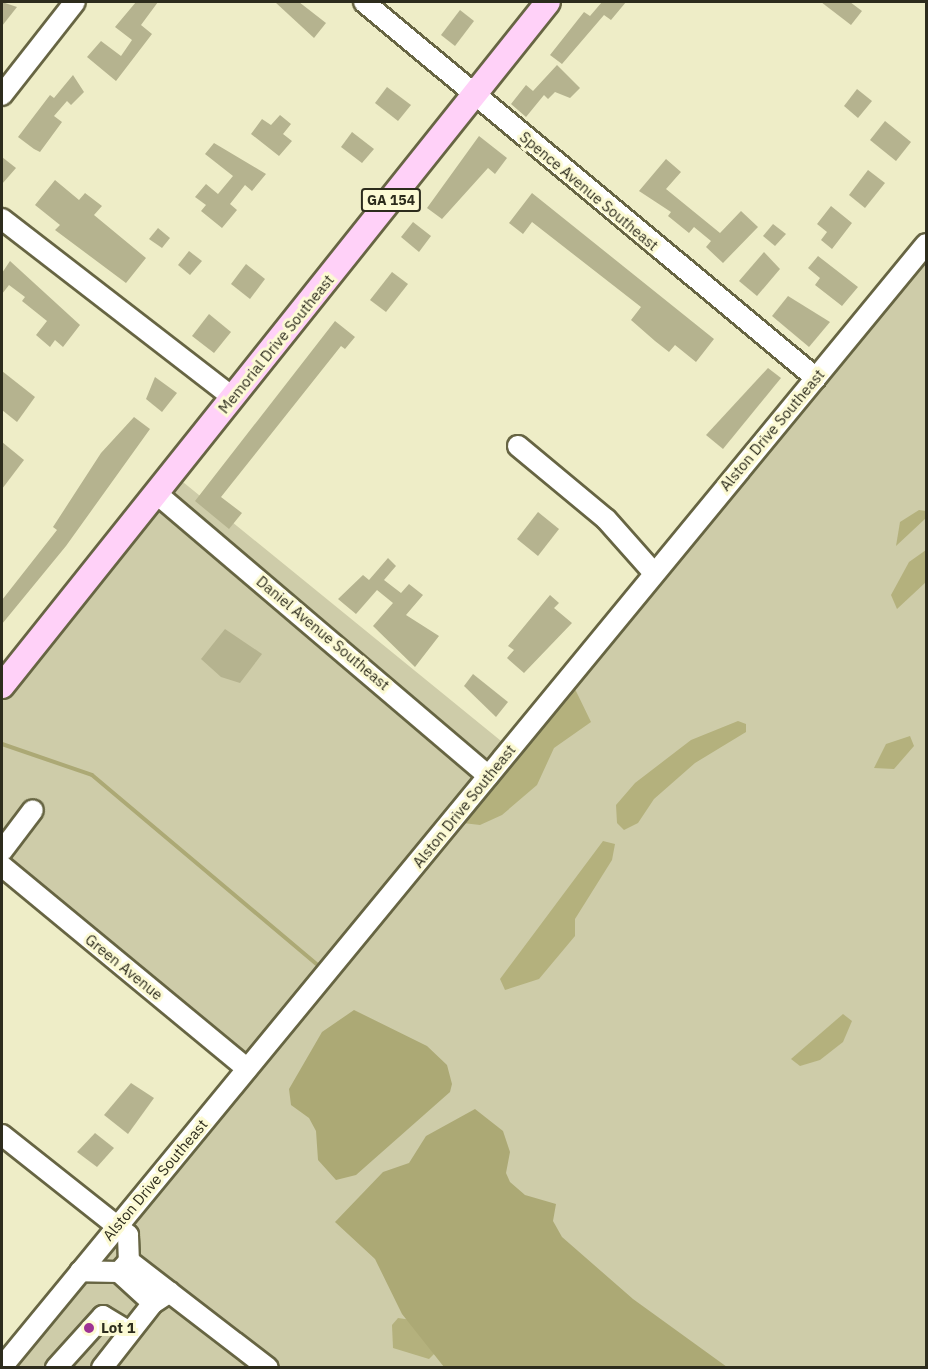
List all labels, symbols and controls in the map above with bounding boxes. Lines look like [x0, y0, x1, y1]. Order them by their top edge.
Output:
street label: Spence Avenue Southeast [516, 128, 662, 254]
road number: GA 154 [360, 189, 422, 211]
street label: Memorial Drive Southeast [214, 271, 338, 417]
street label: Alston Drive Southeast [716, 366, 828, 494]
street label: Daniel Avenue Southeast [253, 572, 393, 694]
street label: Alston Drive Southeast [409, 741, 519, 871]
street label: Green Avenue [82, 930, 166, 1004]
street label: Alston Drive Southeast [99, 1116, 211, 1244]
place label: Lot 1 [101, 1319, 135, 1337]
marker: Lot 1 [82, 1321, 96, 1335]

